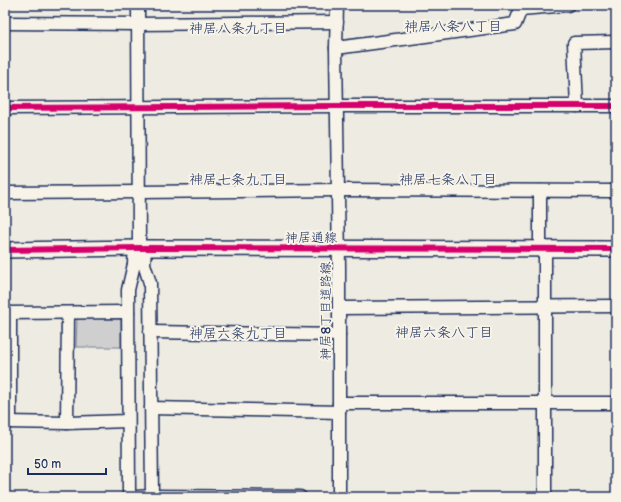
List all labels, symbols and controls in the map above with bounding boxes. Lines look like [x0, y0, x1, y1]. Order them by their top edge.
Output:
district label: 神居八条八丁目 [404, 18, 502, 35]
district label: 神居八条九丁目 [189, 20, 287, 37]
district label: 神居七条九丁目 [189, 171, 287, 188]
district label: 神居七条八丁目 [399, 171, 497, 188]
street label: 神居通線 [285, 230, 338, 246]
street label: 神居8丁目道路線 [318, 261, 334, 360]
district label: 神居六条八丁目 [395, 324, 493, 341]
district label: 神居六条九丁目 [189, 325, 287, 342]
scale bar [28, 450, 106, 476]
text: 50 m [34, 457, 61, 472]

